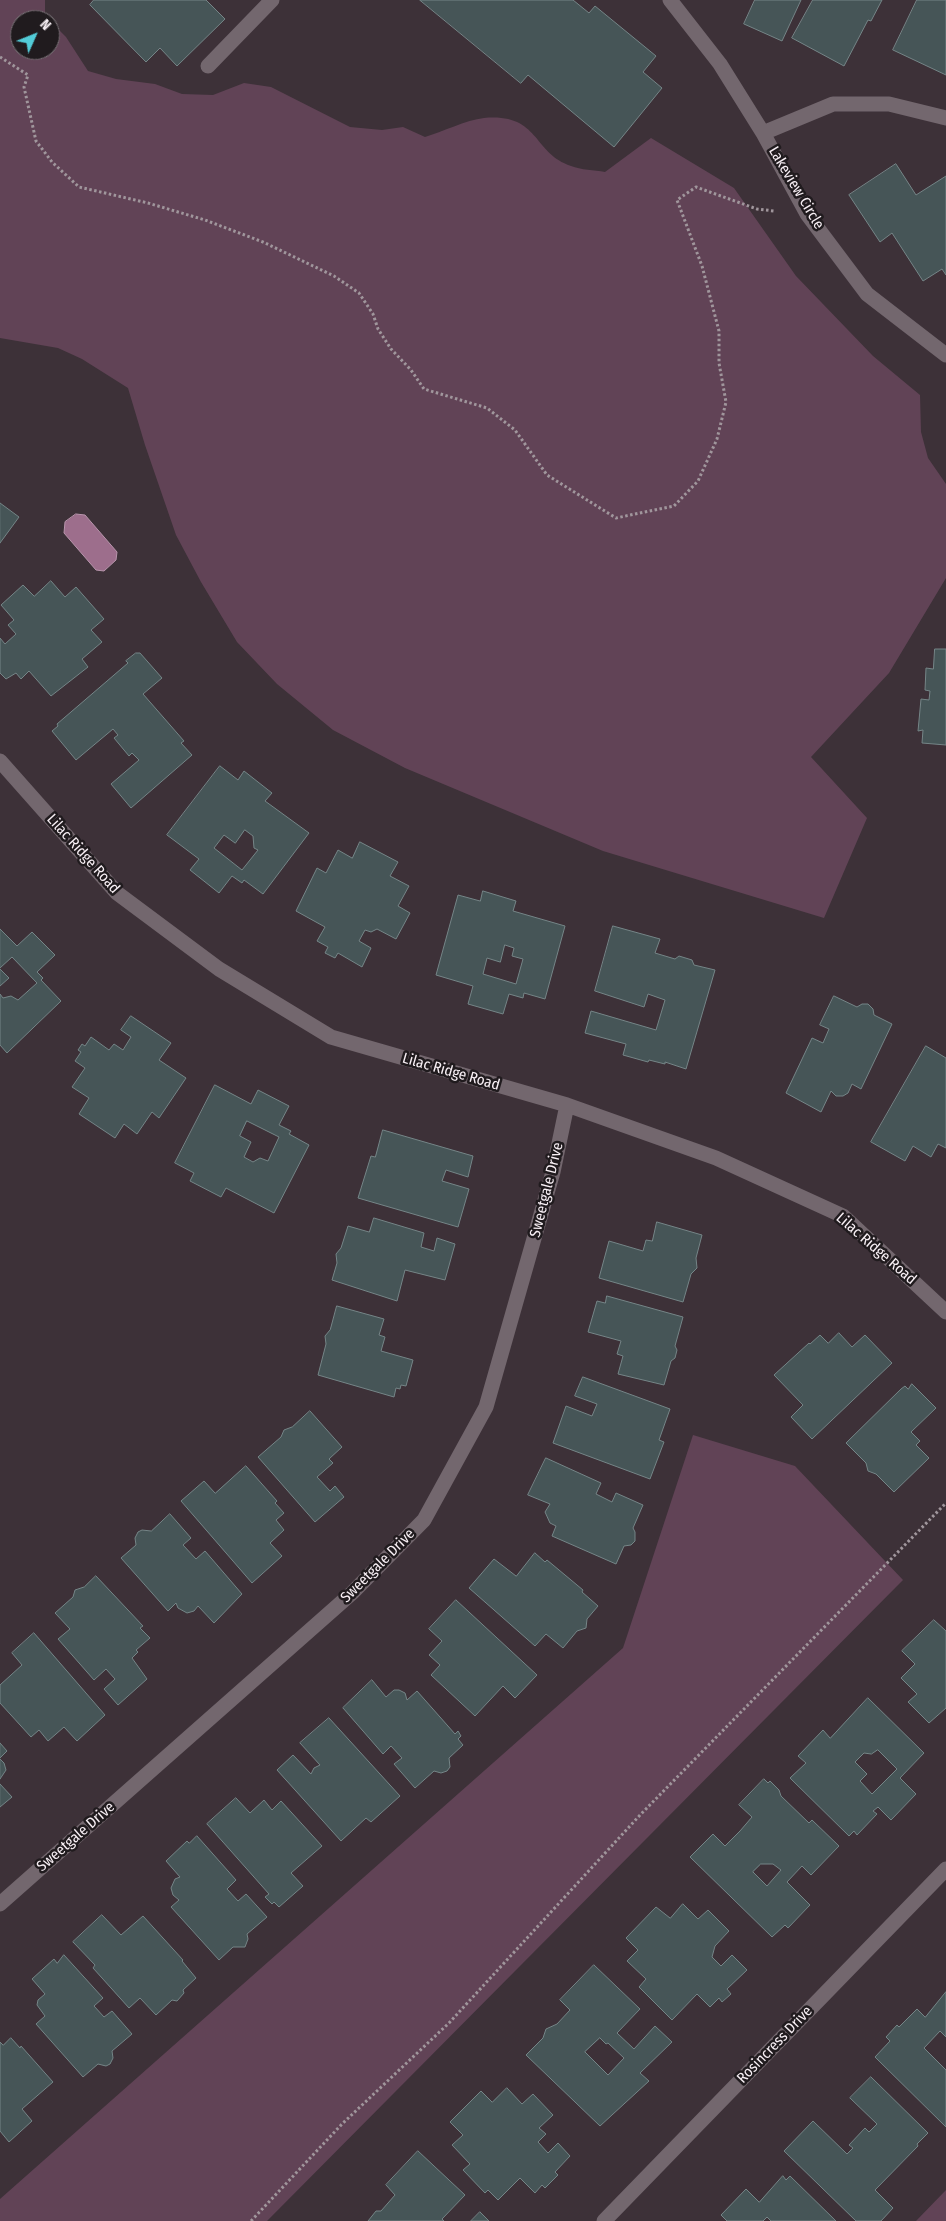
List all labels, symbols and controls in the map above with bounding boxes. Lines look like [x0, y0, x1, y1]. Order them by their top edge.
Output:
north arrow [10, 10, 60, 60]
text: N [36, 16, 54, 34]
street label: Lakeview Circle [764, 143, 828, 233]
street label: Lilac Ridge Road [43, 811, 123, 897]
street label: Lilac Ridge Road [400, 1050, 502, 1094]
street label: Sweetgale Drive [526, 1141, 568, 1239]
street label: Lilac Ridge Road [832, 1209, 920, 1289]
street label: Sweetgale Drive [337, 1525, 419, 1607]
street label: Sweetgale Drive [33, 1798, 119, 1876]
street label: Rosincress Drive [734, 2003, 816, 2087]

